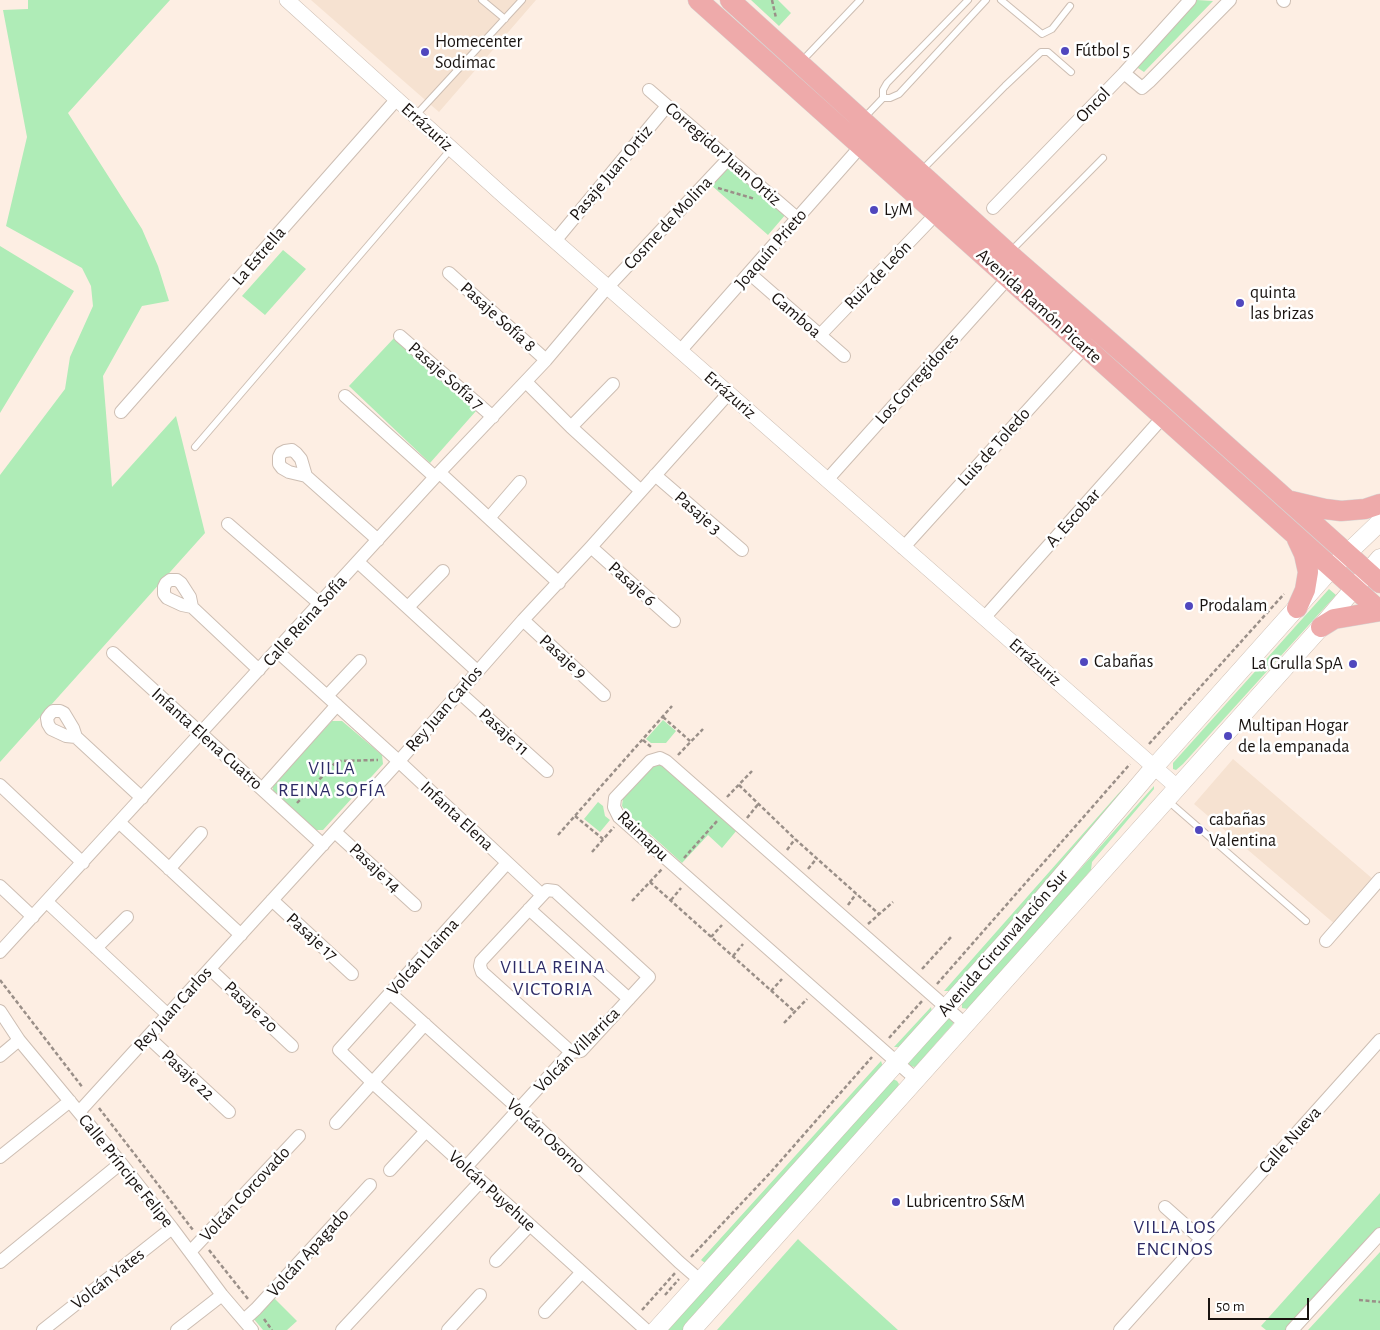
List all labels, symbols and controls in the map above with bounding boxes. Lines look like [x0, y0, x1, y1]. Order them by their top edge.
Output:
place label: Homecenter Sodimac [435, 31, 522, 74]
place label: Fútbol 5 [1075, 40, 1130, 62]
marker: Fútbol 5 [1059, 45, 1071, 57]
marker: Homecenter Sodimac [419, 46, 431, 58]
street label: Oncol [1071, 83, 1115, 127]
street label: Errázuriz [397, 98, 457, 156]
street label: Corregidor Juan Ortiz [660, 98, 786, 210]
street label: Pasaje Juan Ortiz [565, 121, 657, 225]
street label: Cosme de Molina [619, 172, 717, 274]
place label: LyM [884, 199, 913, 221]
street label: Joaquín Prieto [730, 204, 812, 294]
marker: LyM [868, 204, 880, 216]
street label: La Estrella [228, 222, 290, 290]
street label: Ruiz de León [840, 236, 916, 314]
street label: Avenida Ramón Picarte [972, 244, 1106, 368]
street label: Pasaje Sofía 8 [456, 277, 540, 357]
place label: quinta las brizas [1250, 282, 1314, 324]
street label: Gamboa [766, 287, 826, 343]
marker: quinta las brizas [1234, 297, 1246, 309]
street label: Los Corregidores [871, 329, 963, 429]
street label: Pasaje Sofía 7 [404, 337, 488, 415]
street label: Errázuriz [699, 366, 761, 424]
street label: Luis de Toledo [953, 403, 1035, 491]
street label: A. Escobar [1041, 484, 1105, 552]
street label: Pasaje 3 [670, 487, 726, 539]
street label: Pasaje 6 [604, 557, 660, 611]
street label: Calle Reina Sofía [258, 571, 352, 671]
place label: Prodalam [1199, 595, 1267, 617]
marker: Prodalam [1183, 600, 1195, 612]
street label: Pasaje 9 [535, 630, 591, 684]
street label: Errázuriz [1004, 633, 1066, 691]
place label: Cabañas [1094, 651, 1153, 673]
place label: La Grulla SpA [1251, 653, 1343, 675]
marker: Cabañas [1078, 656, 1090, 668]
marker: La Grulla SpA [1347, 658, 1359, 670]
street label: Rey Juan Carlos [401, 662, 487, 756]
street label: Infanta Elena Cuatro [147, 683, 267, 795]
street label: Pasaje 11 [474, 704, 534, 760]
place label: Multipan Hogar de la empanada [1238, 715, 1350, 758]
marker: Multipan Hogar de la empanada [1222, 730, 1234, 742]
district label: VILLA REINA SOFÍA [277, 757, 387, 801]
street label: Infanta Elena [416, 777, 498, 855]
street label: Raimapu [613, 806, 673, 866]
place label: cabañas Valentina [1209, 809, 1276, 852]
marker: cabañas Valentina [1193, 824, 1205, 836]
street label: Pasaje 14 [345, 839, 405, 897]
street label: Avenida Circunvalación Sur [933, 865, 1073, 1021]
street label: Pasaje 17 [282, 908, 342, 966]
street label: Volcán Llaima [382, 914, 464, 1000]
district label: VILLA REINA VICTORIA [499, 956, 607, 1000]
street label: Rey Juan Carlos [129, 962, 217, 1056]
street label: Pasaje 20 [220, 977, 282, 1037]
street label: Volcán Villarrica [530, 1003, 624, 1097]
street label: Pasaje 22 [157, 1045, 219, 1105]
street label: Volcán Osorno [502, 1094, 590, 1178]
street label: Calle Nueva [1254, 1102, 1326, 1178]
street label: Calle Príncipe Felipe [74, 1110, 178, 1232]
street label: Volcán Corcovado [195, 1142, 295, 1246]
street label: Volcán Puyehue [444, 1146, 540, 1236]
place label: Lubricentro S&M [906, 1191, 1025, 1213]
marker: Lubricentro S&M [890, 1196, 902, 1208]
street label: Volcán Apagado [262, 1204, 354, 1302]
district label: VILLA LOS ENCINOS [1132, 1216, 1218, 1260]
street label: Volcán Yates [67, 1244, 149, 1314]
scale bar [1210, 1288, 1311, 1320]
text: 50 m [1216, 1299, 1245, 1314]

